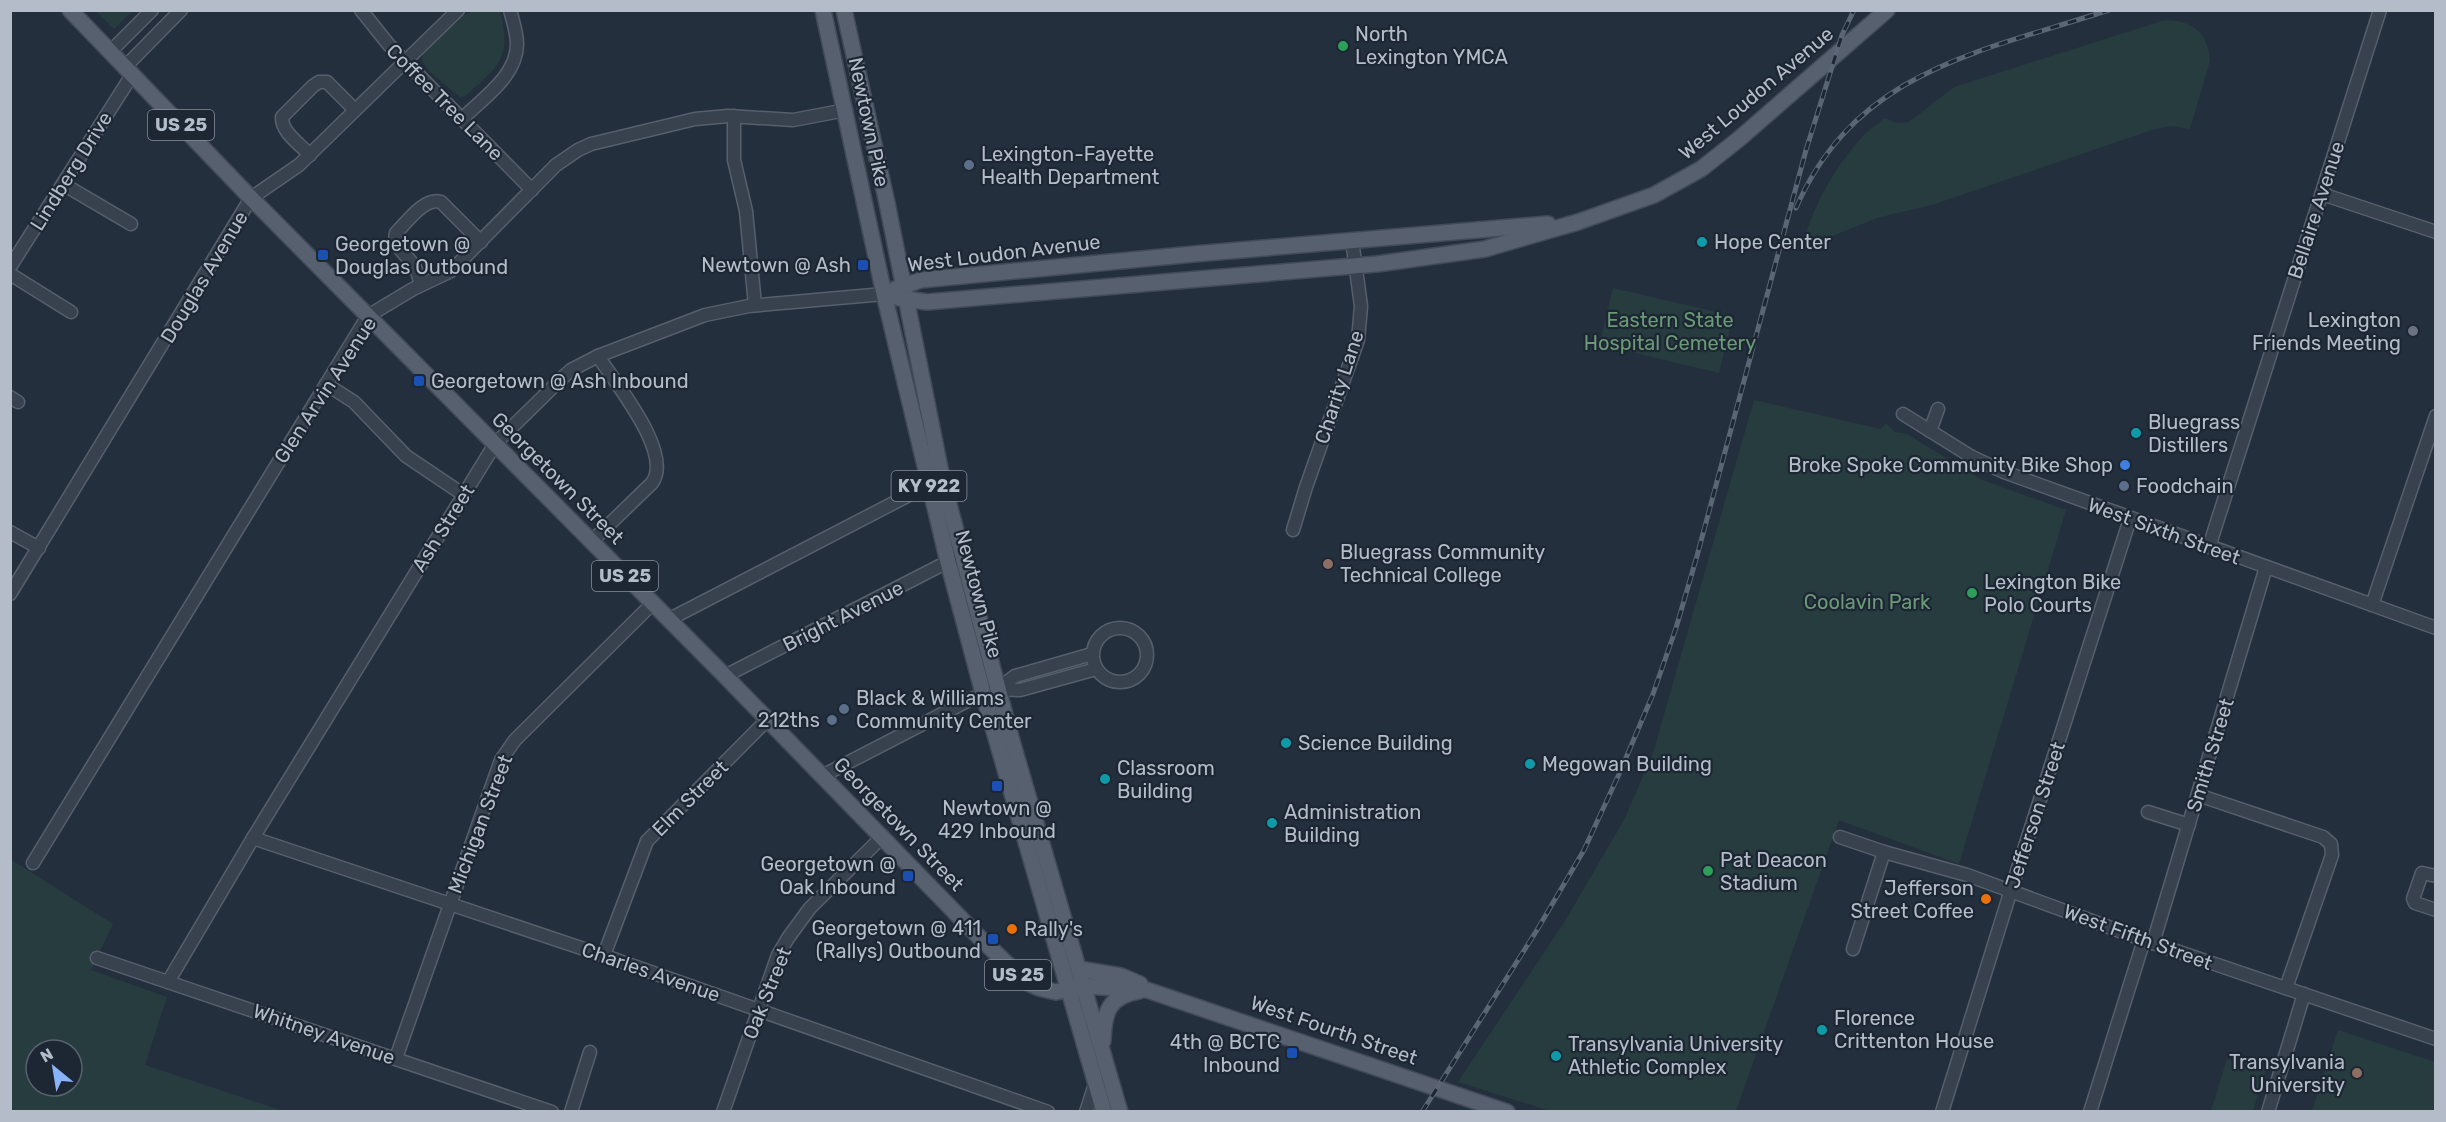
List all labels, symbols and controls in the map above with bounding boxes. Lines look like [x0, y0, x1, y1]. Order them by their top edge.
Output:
street label: West Loudon Avenue [1674, 21, 1838, 165]
place label: North Lexington YMCA [1355, 22, 1508, 69]
street label: Coffee Tree Lane [382, 39, 508, 165]
marker: North Lexington YMCA [1336, 39, 1350, 53]
street label: Newtown Pike [844, 55, 894, 189]
street label: Lindberg Drive [25, 107, 117, 235]
road number: US 25 [148, 110, 214, 140]
street label: Bellaire Avenue [2282, 138, 2350, 282]
place label: Lexington-Fayette Health Department [981, 142, 1160, 189]
marker: Lexington-Fayette Health Department [962, 158, 976, 172]
street label: Douglas Avenue [155, 207, 253, 347]
street label: West Loudon Avenue [906, 229, 1102, 277]
place label: Hope Center [1714, 230, 1831, 254]
place label: Georgetown @ Douglas Outbound [335, 232, 508, 279]
marker: Hope Center [1695, 235, 1709, 249]
marker: Georgetown @ Douglas Outbound [316, 248, 330, 262]
place label: Newtown @ Ash [701, 253, 851, 277]
marker: Newtown @ Ash [856, 258, 870, 272]
park label: Eastern State Hospital Cemetery [1584, 308, 1756, 355]
place label: Lexington Friends Meeting [2252, 308, 2401, 355]
street label: Glen Arvin Avenue [269, 312, 381, 468]
marker: Lexington Friends Meeting [2406, 324, 2420, 338]
street label: Charity Lane [1309, 327, 1369, 447]
place label: Georgetown @ Ash Inbound [431, 369, 689, 393]
marker: Georgetown @ Ash Inbound [412, 374, 426, 388]
street label: Georgetown Street [487, 407, 629, 549]
place label: Bluegrass Distillers [2148, 410, 2240, 457]
marker: Bluegrass Distillers [2129, 426, 2143, 440]
place label: Broke Spoke Community Bike Shop [1788, 453, 2113, 477]
marker: Broke Spoke Community Bike Shop [2118, 458, 2132, 472]
road number: KY 922 [892, 471, 966, 501]
place label: Foodchain [2136, 474, 2234, 498]
marker: Foodchain [2117, 479, 2131, 493]
street label: Ash Street [407, 480, 479, 576]
street label: West Sixth Street [2084, 492, 2244, 570]
street label: Newtown Pike [950, 527, 1008, 661]
place label: Bluegrass Community Technical College [1340, 540, 1545, 587]
marker: Bluegrass Community Technical College [1321, 557, 1335, 571]
road number: US 25 [592, 561, 658, 591]
place label: Lexington Bike Polo Courts [1984, 570, 2121, 617]
street label: Bright Avenue [779, 575, 907, 657]
marker: Lexington Bike Polo Courts [1965, 586, 1979, 600]
park label: Coolavin Park [1804, 590, 1931, 614]
place label: Black & Williams Community Center [856, 686, 1032, 733]
street label: Smith Street [2181, 695, 2239, 815]
marker: Black & Williams Community Center [837, 702, 851, 716]
place label: 212ths [758, 708, 820, 732]
marker: 212ths [825, 713, 839, 727]
place label: Science Building [1298, 731, 1453, 755]
marker: Science Building [1279, 736, 1293, 750]
street label: Jefferson Street [2000, 738, 2070, 891]
street label: Michigan Street [443, 751, 518, 897]
street label: Georgetown Street [829, 752, 969, 896]
place label: Megowan Building [1542, 752, 1712, 776]
street label: Elm Street [647, 755, 733, 841]
place label: Classroom Building [1117, 756, 1215, 803]
marker: Megowan Building [1523, 757, 1537, 771]
marker: Classroom Building [1098, 772, 1112, 786]
marker: Newtown @ 429 Inbound [990, 779, 1004, 793]
place label: Newtown @ 429 Inbound [938, 796, 1056, 843]
place label: Administration Building [1284, 800, 1421, 847]
marker: Administration Building [1265, 816, 1279, 830]
place label: Pat Deacon Stadium [1720, 848, 1827, 895]
place label: Georgetown @ Oak Inbound [761, 852, 896, 899]
marker: Pat Deacon Stadium [1701, 864, 1715, 878]
marker: Georgetown @ Oak Inbound [901, 869, 915, 883]
place label: Jefferson Street Coffee [1851, 876, 1974, 923]
marker: Jefferson Street Coffee [1979, 892, 1993, 906]
street label: West Fifth Street [2060, 899, 2216, 975]
place label: Georgetown @ 411 (Rallys) Outbound [811, 916, 981, 963]
place label: Rally's [1024, 917, 1083, 941]
marker: Rally's [1005, 922, 1019, 936]
marker: Georgetown @ 411 (Rallys) Outbound [986, 932, 1000, 946]
street label: Charles Avenue [579, 937, 723, 1007]
street label: Oak Street [738, 943, 796, 1043]
road number: US 25 [985, 960, 1051, 990]
street label: West Fourth Street [1247, 990, 1421, 1070]
street label: Whitney Avenue [250, 998, 398, 1070]
place label: Florence Crittenton House [1834, 1006, 1994, 1053]
marker: Florence Crittenton House [1815, 1023, 1829, 1037]
place label: 4th @ BCTC Inbound [1170, 1030, 1280, 1077]
place label: Transylvania University Athletic Complex [1568, 1032, 1783, 1079]
north arrow [24, 1038, 84, 1098]
text: N [37, 1044, 56, 1067]
marker: 4th @ BCTC Inbound [1285, 1046, 1299, 1060]
marker: Transylvania University Athletic Complex [1549, 1049, 1563, 1063]
place label: Transylvania University [2229, 1050, 2345, 1097]
marker: Transylvania University [2350, 1066, 2364, 1080]

